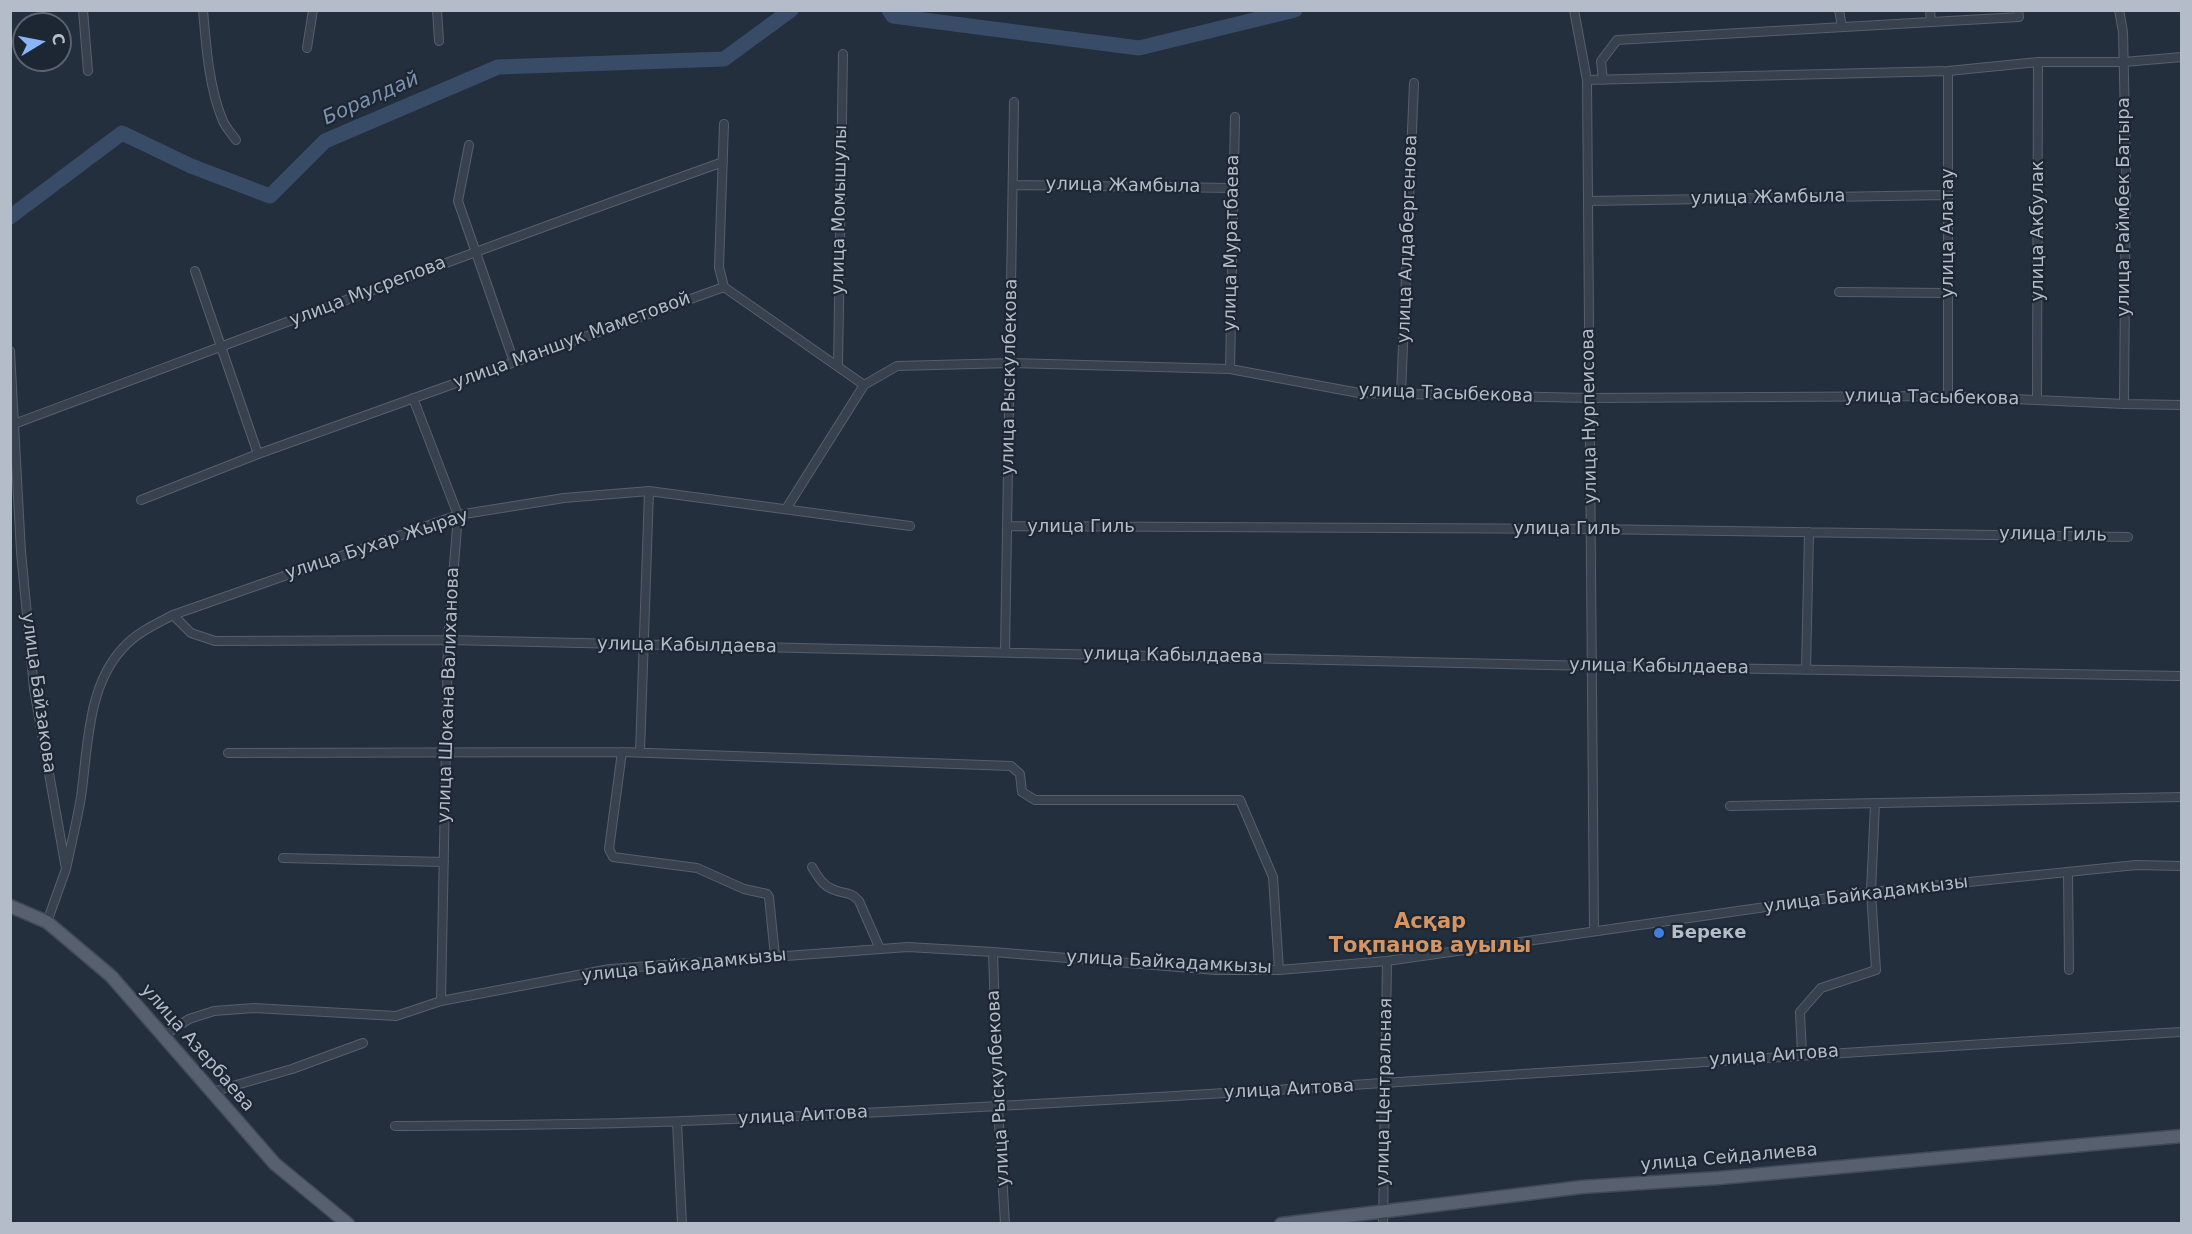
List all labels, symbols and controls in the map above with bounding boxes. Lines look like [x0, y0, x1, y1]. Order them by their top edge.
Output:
north arrow [12, 12, 72, 72]
text: С [48, 32, 69, 47]
water label: Боралдай [319, 67, 423, 131]
street label: улица Раймбек Батыра [2113, 97, 2135, 317]
street label: улица Момышулы [828, 125, 852, 295]
street label: улица Алдабергенова [1394, 134, 1422, 344]
street label: улица Муратбаева [1220, 154, 1244, 332]
street label: улица Акбулак [2027, 160, 2049, 302]
street label: улица Алатау [1937, 168, 1959, 298]
street label: улица Жамбыла [1045, 174, 1201, 198]
street label: улица Жамбыла [1690, 186, 1846, 210]
street label: улица Мусрепова [287, 252, 449, 332]
street label: улица Рыскулбекова [997, 279, 1023, 475]
street label: улица Маншук Маметовой [450, 288, 694, 394]
street label: улица Нурпеисова [1578, 328, 1602, 504]
street label: улица Тасыбекова [1358, 380, 1534, 408]
street label: улица Тасыбекова [1844, 386, 2020, 410]
street label: улица Бухар Жырау [283, 505, 471, 585]
street label: улица Гиль [1027, 516, 1135, 538]
street label: улица Гиль [1513, 518, 1621, 540]
street label: улица Гиль [1999, 523, 2107, 547]
street label: улица Шокана Валиханова [434, 567, 464, 823]
street label: улица Байзакова [16, 611, 60, 775]
street label: улица Кабылдаева [597, 634, 777, 658]
street label: улица Кабылдаева [1083, 644, 1263, 668]
street label: улица Кабылдаева [1569, 655, 1749, 679]
street label: улица Байкадамкызы [1763, 872, 1969, 918]
district label: Асқар Тоқпанов ауылы [1329, 910, 1531, 960]
place label: Береке [1671, 922, 1746, 944]
marker: Береке [1652, 926, 1666, 940]
street label: улица Байкадамкызы [581, 945, 787, 987]
street label: улица Байкадамкызы [1066, 947, 1272, 979]
street label: улица Азербаева [136, 980, 258, 1116]
street label: улица Рыскулбекова [983, 989, 1015, 1187]
street label: улица Центральная [1373, 998, 1397, 1186]
street label: улица Аитова [1708, 1041, 1840, 1071]
street label: улица Аитова [1224, 1076, 1354, 1104]
street label: улица Аитова [738, 1102, 868, 1130]
street label: улица Сейдалиева [1640, 1140, 1818, 1176]

